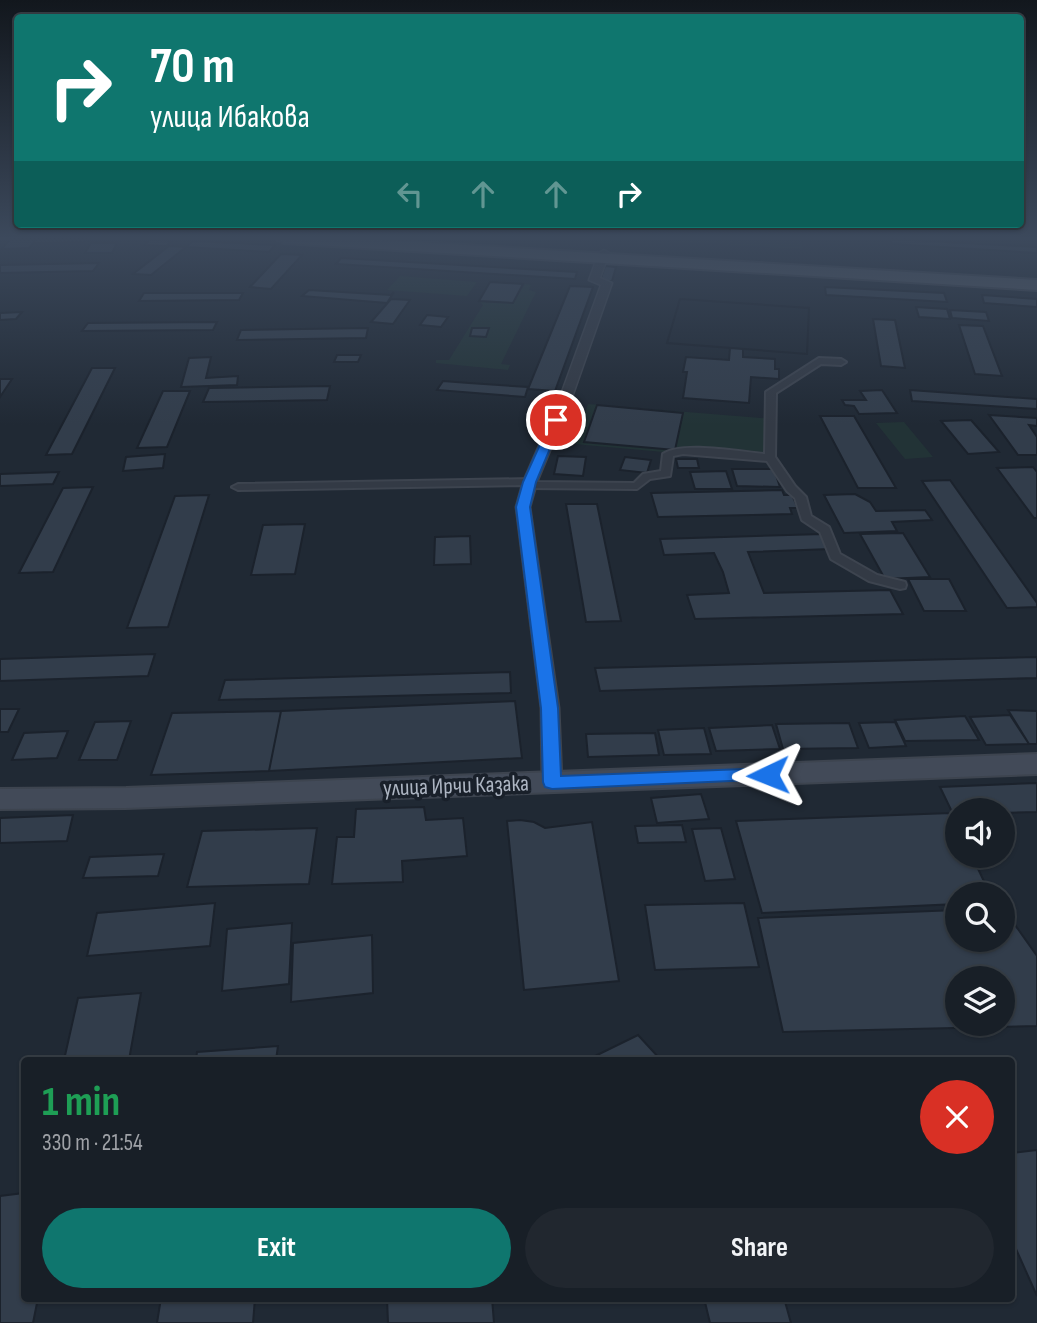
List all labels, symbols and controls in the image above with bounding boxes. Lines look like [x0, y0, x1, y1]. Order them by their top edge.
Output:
text: 70 m [150, 38, 235, 97]
icon: right [35, 42, 126, 133]
text: улица Ибакова [150, 98, 310, 137]
icon: left [391, 175, 429, 213]
icon: ahead [464, 175, 502, 213]
icon: ahead [537, 175, 575, 213]
icon: right [610, 175, 648, 213]
pin [526, 390, 586, 450]
icon: arrive [537, 401, 575, 439]
position arrow [731, 738, 805, 812]
street label: улица Ирчи Казака [383, 769, 529, 803]
map controls [945, 798, 1015, 1036]
button: sound [945, 798, 1015, 868]
button: search [945, 882, 1015, 952]
button: layers [945, 966, 1015, 1036]
text: 1 min [42, 1077, 120, 1128]
button: close [920, 1080, 994, 1154]
text: 330 m · 21:54 [42, 1129, 143, 1157]
button: Exit [42, 1208, 511, 1288]
button: Share [525, 1208, 994, 1288]

